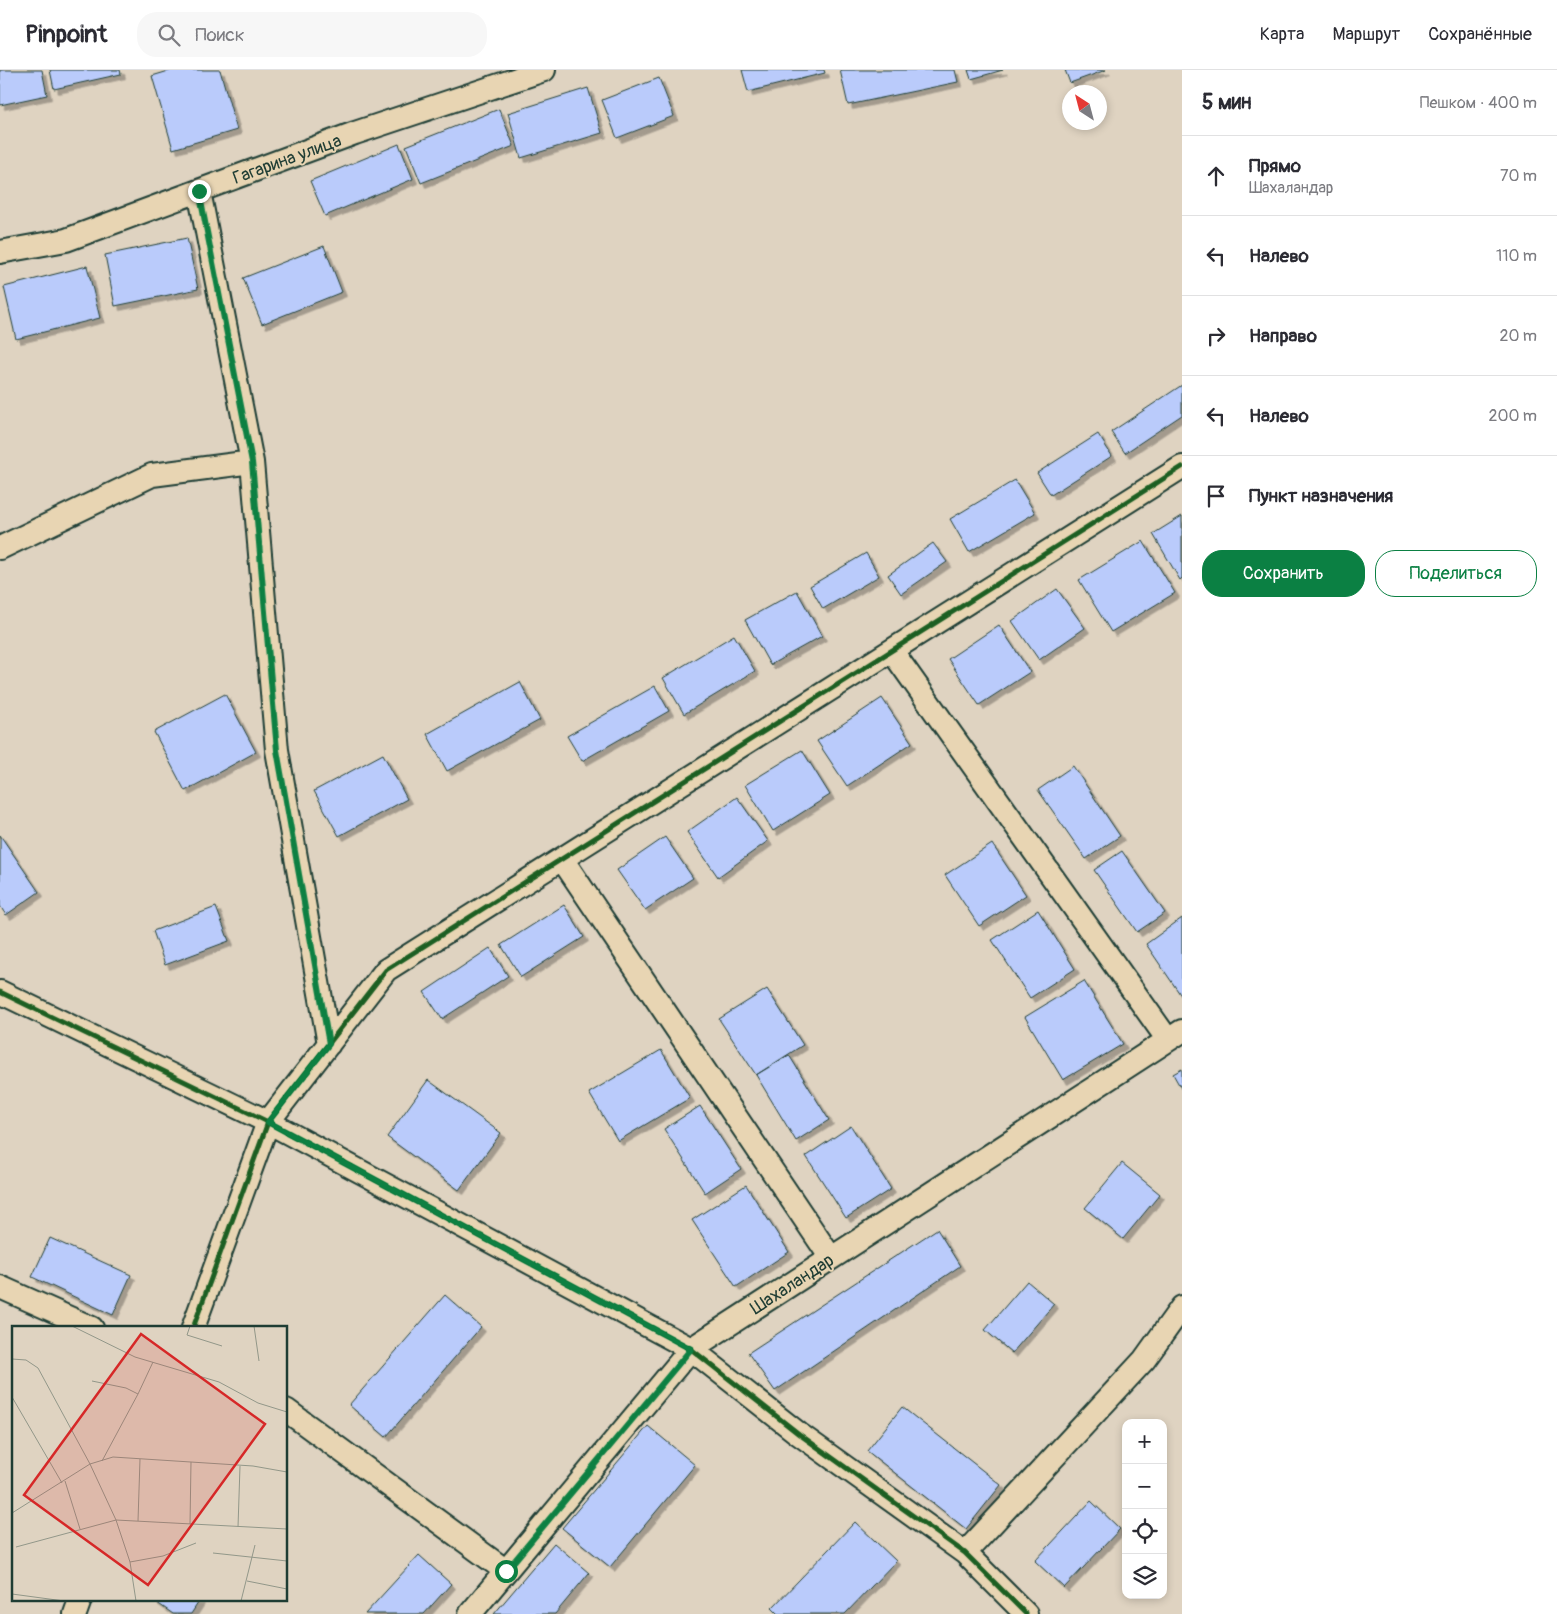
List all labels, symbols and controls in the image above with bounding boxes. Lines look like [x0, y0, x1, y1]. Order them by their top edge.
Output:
search box [137, 12, 487, 57]
text: Pinpoint [25, 20, 107, 49]
icon: search [155, 21, 183, 49]
text: Поиск [195, 23, 245, 47]
text: Карта [1260, 23, 1304, 46]
text: Маршрут [1332, 23, 1400, 46]
text: Сохранённые [1428, 23, 1532, 46]
north arrow [1062, 85, 1107, 130]
text: 5 мин [1202, 89, 1252, 116]
text: Пешком · 400 m [1420, 93, 1537, 113]
street label: Гагарина улица [230, 129, 345, 190]
text: Прямо [1249, 154, 1301, 178]
icon: ahead [1202, 162, 1230, 190]
text: 70 m [1500, 166, 1537, 186]
text: Шахаландар [1249, 178, 1333, 198]
route end [188, 180, 211, 203]
icon: left [1202, 242, 1230, 270]
text: Налево [1249, 244, 1309, 268]
text: 110 m [1496, 246, 1537, 266]
icon: right [1202, 322, 1230, 350]
text: Направо [1249, 324, 1317, 348]
text: 20 m [1499, 326, 1537, 346]
icon: left [1202, 402, 1230, 430]
text: Налево [1249, 404, 1309, 428]
text: 200 m [1489, 406, 1537, 426]
icon: arrive [1202, 482, 1230, 510]
text: Пункт назначения [1249, 484, 1393, 508]
button: Сохранить [1202, 550, 1365, 597]
button: Поделиться [1375, 550, 1537, 597]
street label: Шахаландар [746, 1249, 838, 1320]
inset map [12, 1326, 288, 1602]
map controls [1122, 1419, 1167, 1599]
button: + [1122, 1419, 1167, 1464]
button: − [1122, 1464, 1167, 1509]
button: locate [1122, 1509, 1167, 1554]
button: layers [1122, 1554, 1167, 1599]
route start [495, 1560, 518, 1583]

